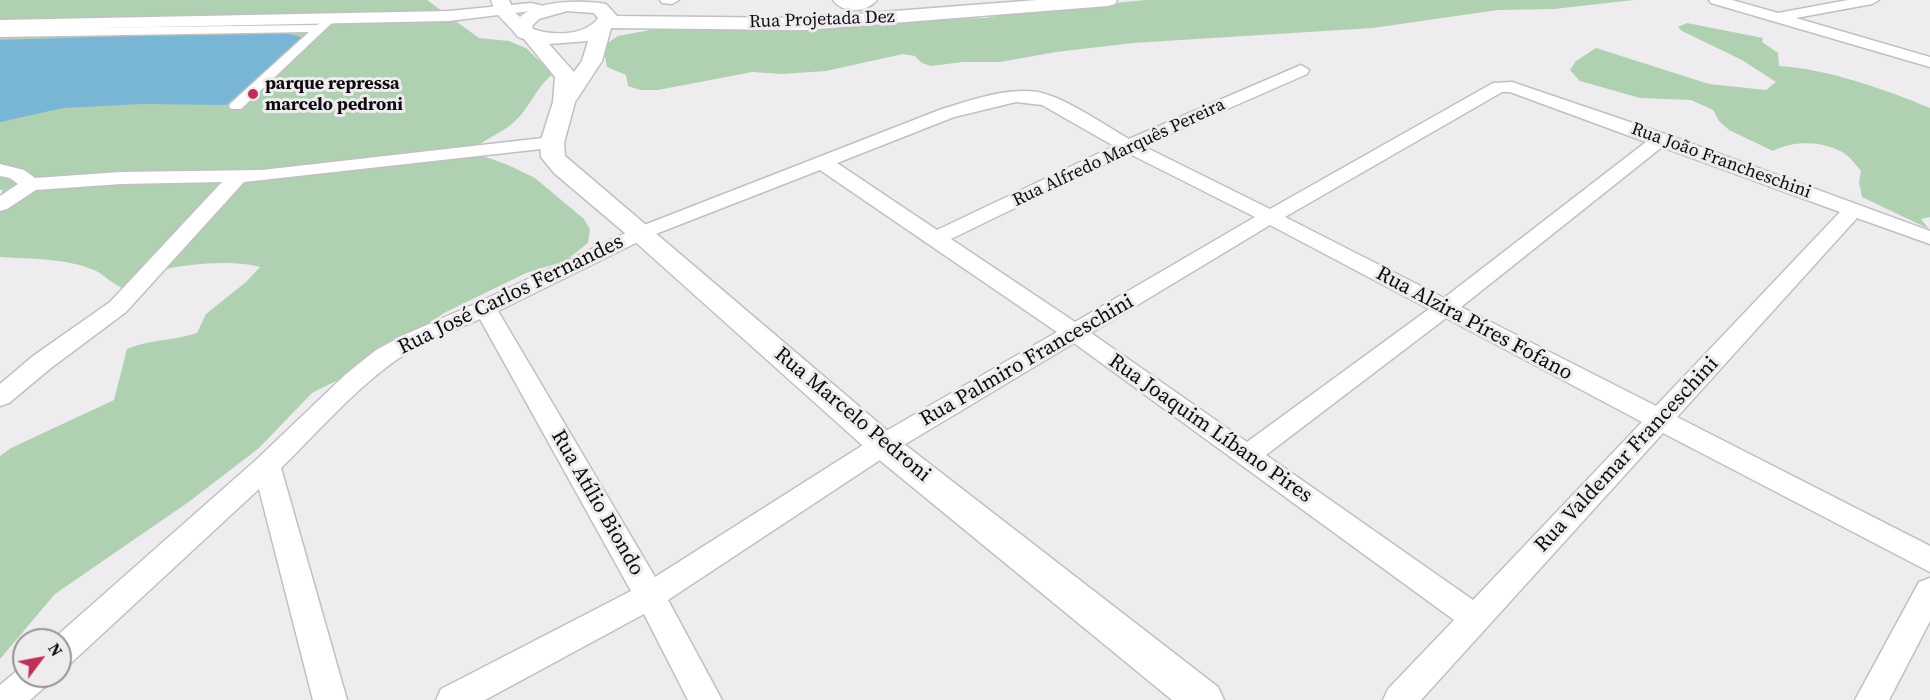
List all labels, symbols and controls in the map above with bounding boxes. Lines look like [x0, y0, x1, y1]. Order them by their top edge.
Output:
street label: Rua Projetada Dez [749, 7, 895, 33]
place label: parque repressa marcelo pedroni [265, 73, 403, 116]
marker: parque repressa marcelo pedroni [246, 87, 260, 101]
street label: Rua Alfredo Marquês Pereira [1009, 94, 1229, 212]
street label: Rua João Francheschini [1628, 118, 1814, 204]
street label: Rua José Carlos Fernandes [394, 229, 628, 361]
street label: Rua Alzira Píres Fofano [1371, 262, 1577, 386]
street label: Rua Palmiro Franceschini [916, 289, 1138, 433]
street label: Rua Marcelo Pedroni [769, 342, 935, 488]
street label: Rua Joaquim Líbano Pires [1103, 349, 1317, 509]
street label: Rua Valdemar Franceschini [1530, 352, 1724, 558]
street label: Rua Atílio Biondo [545, 426, 649, 580]
north arrow [12, 628, 72, 688]
text: N [43, 639, 68, 660]

